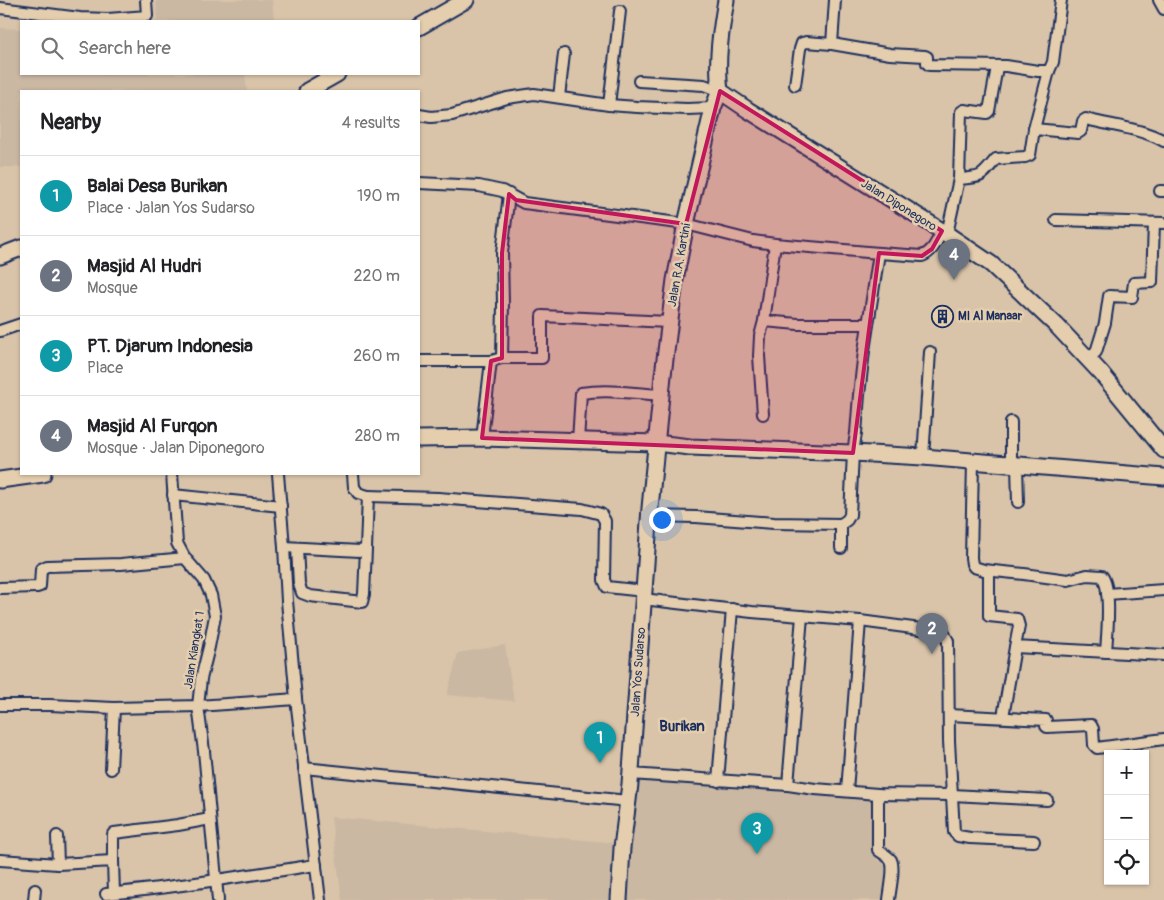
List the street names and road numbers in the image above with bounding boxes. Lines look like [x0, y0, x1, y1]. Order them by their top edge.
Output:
street label: Jalan Diponegoro [858, 176, 940, 235]
street label: Jalan R.A. Kartini [665, 222, 694, 308]
street label: Jalan Kiangkat 1 [181, 610, 208, 690]
street label: Jalan Yos Sudarso [628, 626, 649, 717]

